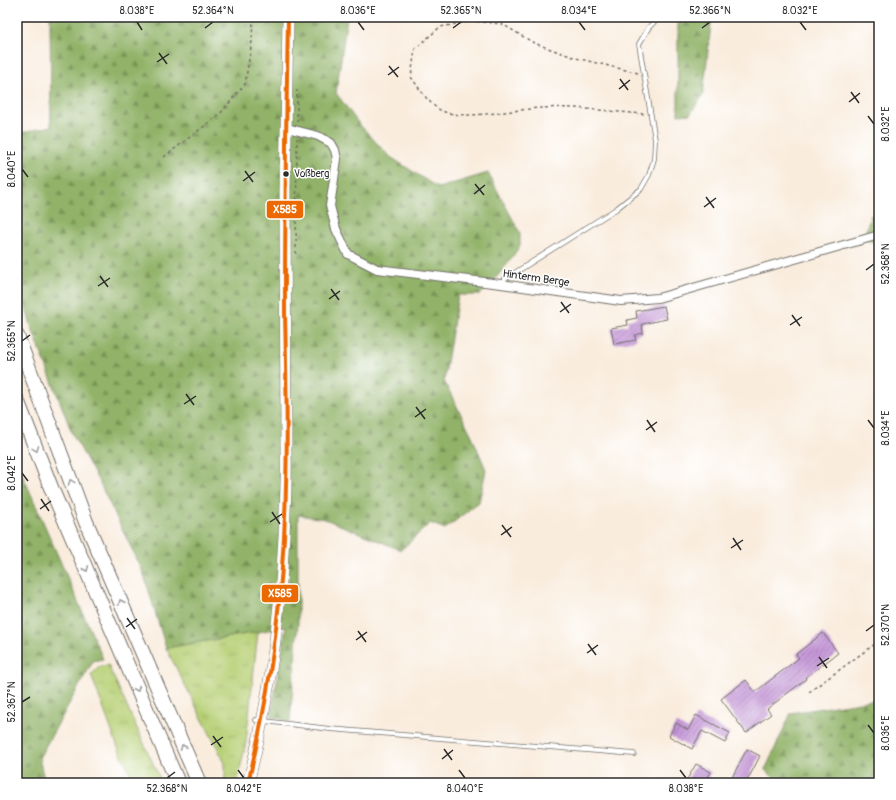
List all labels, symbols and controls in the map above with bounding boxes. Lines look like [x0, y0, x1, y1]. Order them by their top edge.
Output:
text: 8.038°E [120, 5, 154, 17]
text: 52.364°N [192, 5, 234, 17]
text: 8.036°E [340, 5, 376, 17]
text: 52.365°N [440, 5, 482, 17]
text: 8.034°E [561, 5, 597, 17]
text: 52.366°N [689, 5, 731, 17]
text: 8.032°E [783, 5, 817, 17]
text: 8.032°E [880, 107, 892, 141]
text: 8.040°E [6, 151, 18, 187]
place label: Voßberg [294, 168, 329, 180]
marker: Voßberg [281, 169, 291, 179]
line badge: X585 [266, 200, 304, 219]
text: X585 [273, 203, 297, 216]
text: 52.368°N [880, 243, 892, 284]
street label: Hinterm Berge [502, 267, 571, 289]
text: 52.365°N [6, 320, 18, 362]
text: 8.034°E [880, 410, 892, 446]
one-way arrow [32, 446, 40, 453]
text: 8.042°E [6, 455, 18, 491]
one-way arrow [68, 478, 76, 485]
one-way arrow [81, 566, 89, 573]
line badge: X585 [261, 584, 299, 603]
text: X585 [268, 587, 292, 600]
one-way arrow [118, 599, 126, 606]
text: 52.370°N [880, 604, 892, 646]
text: 52.367°N [6, 681, 18, 722]
one-way arrow [132, 684, 140, 692]
text: 8.036°E [880, 715, 892, 751]
one-way arrow [180, 744, 188, 752]
text: 52.368°N [147, 783, 188, 795]
text: 8.042°E [226, 783, 262, 795]
text: 8.040°E [447, 783, 483, 795]
text: 8.038°E [669, 783, 703, 795]

